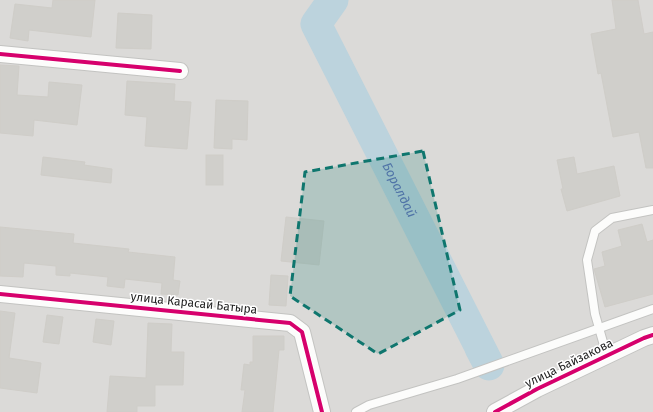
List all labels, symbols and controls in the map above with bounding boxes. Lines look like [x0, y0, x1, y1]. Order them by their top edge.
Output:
water label: Боралдай [379, 160, 420, 220]
street label: улица Карасай Батыра [130, 289, 258, 317]
street label: улица Байзакова [523, 336, 615, 390]

